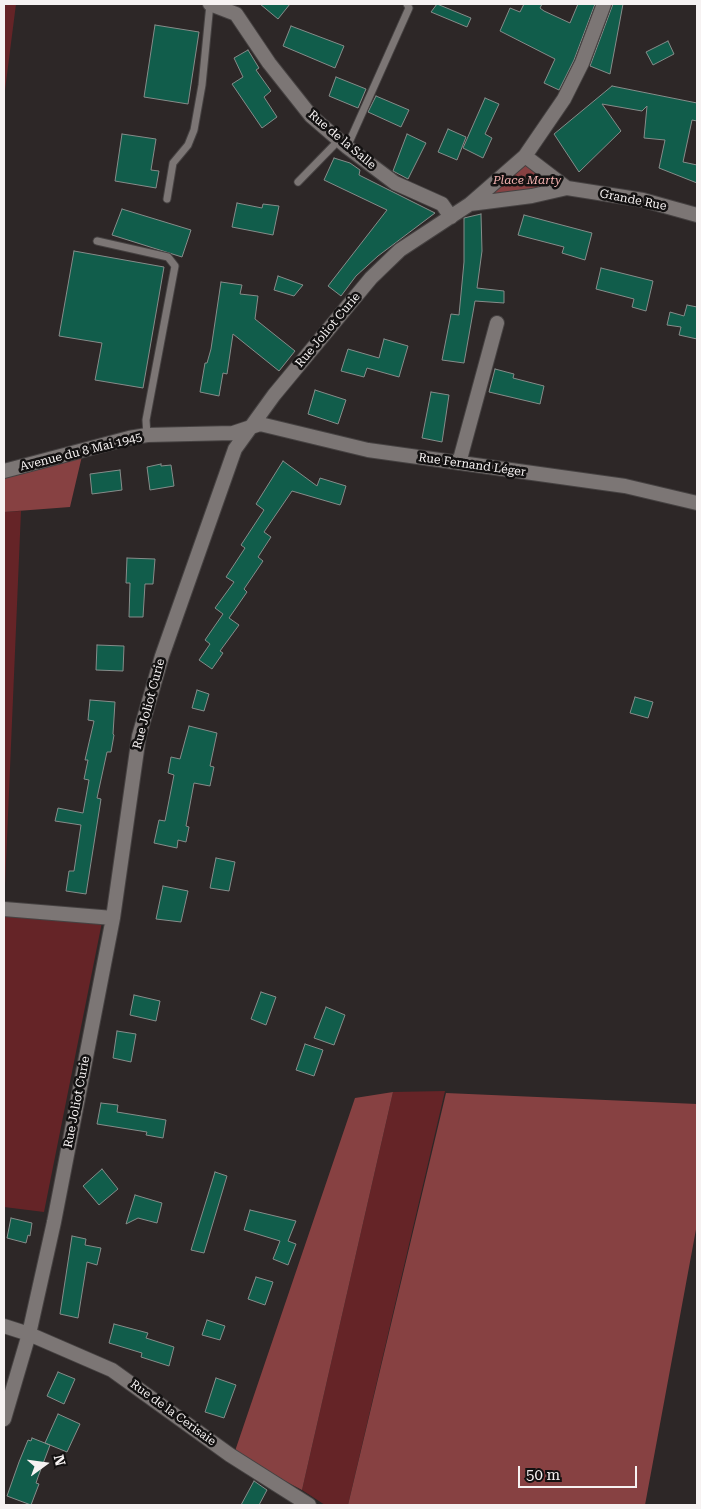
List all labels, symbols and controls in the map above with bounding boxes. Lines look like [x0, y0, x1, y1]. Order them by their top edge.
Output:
street label: Rue de la Salle [305, 108, 379, 172]
park label: Place Marty [493, 173, 561, 187]
street label: Grande Rue [598, 186, 668, 214]
street label: Rue Joliot Curie [293, 290, 363, 370]
street label: Avenue du 8 Mai 1945 [18, 430, 144, 474]
street label: Rue Fernand Léger [417, 450, 527, 480]
street label: Rue Joliot Curie [130, 657, 168, 751]
street label: Rue Joliot Curie [61, 1055, 93, 1149]
street label: Rue de la Cerisaie [127, 1377, 219, 1449]
north arrow [20, 1439, 70, 1489]
text: N [50, 1453, 69, 1468]
scale bar [521, 1456, 640, 1488]
text: 50 m [526, 1466, 560, 1484]

